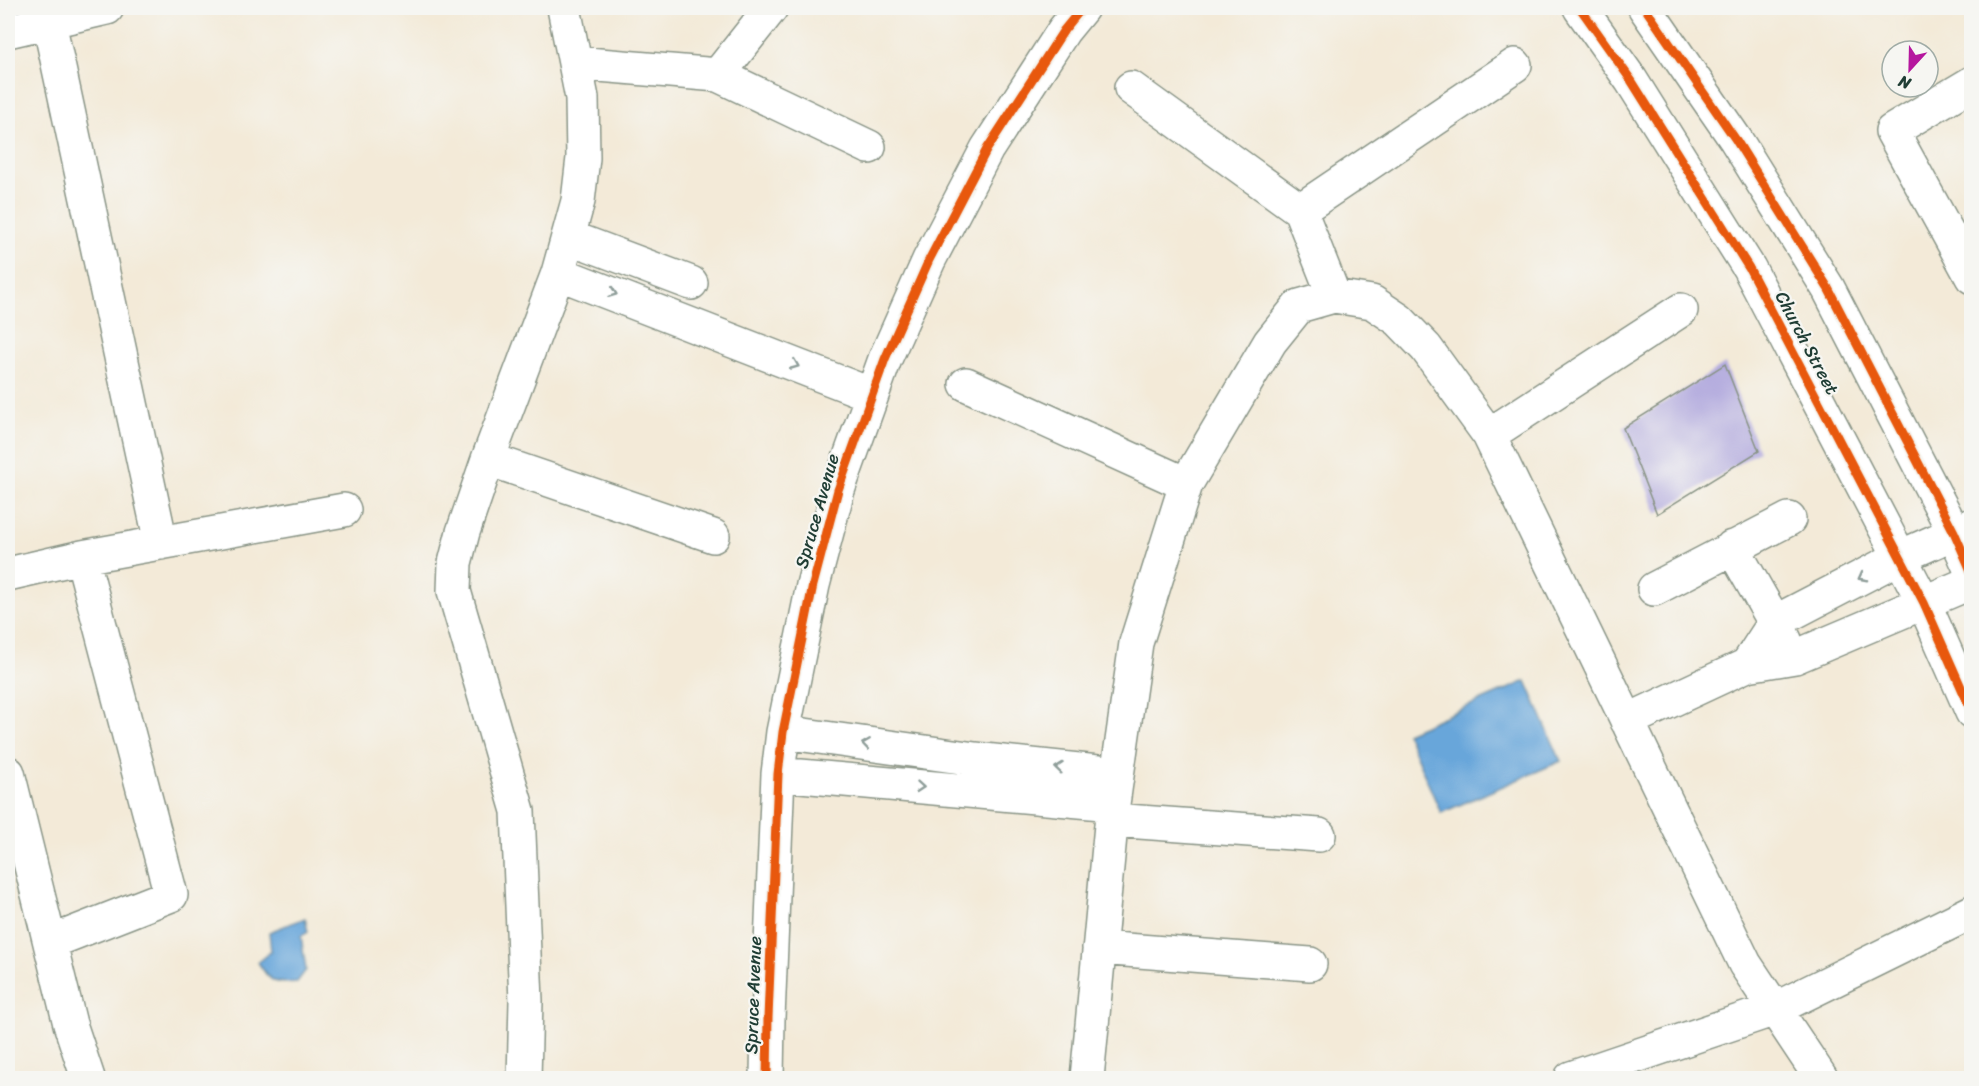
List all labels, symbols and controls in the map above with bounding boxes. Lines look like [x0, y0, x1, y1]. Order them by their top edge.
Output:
north arrow [1880, 39, 1940, 99]
text: N [1893, 67, 1916, 98]
street label: Church Street [1766, 285, 1848, 401]
one-way arrow [607, 286, 618, 299]
one-way arrow [788, 358, 799, 370]
street label: Spruce Avenue [785, 450, 849, 572]
one-way arrow [1857, 570, 1868, 581]
one-way arrow [861, 738, 870, 750]
one-way arrow [1054, 762, 1064, 775]
one-way arrow [916, 780, 925, 793]
street label: Spruce Avenue [735, 935, 771, 1055]

